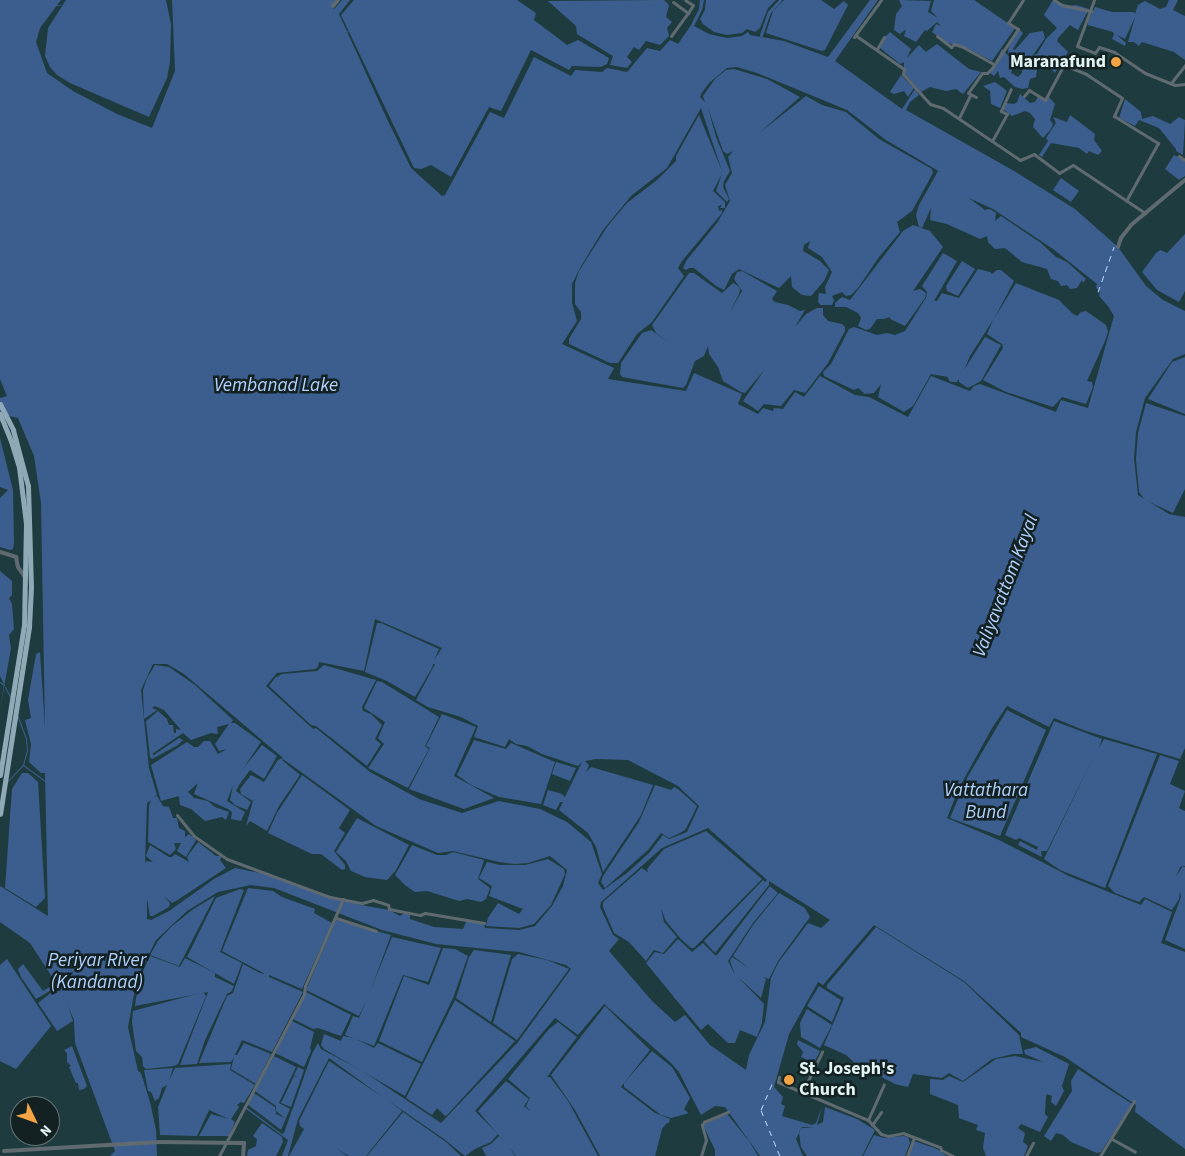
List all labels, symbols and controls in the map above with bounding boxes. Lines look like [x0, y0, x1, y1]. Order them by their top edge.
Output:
place label: Maranafund [1010, 51, 1106, 73]
marker: Maranafund [1110, 56, 1122, 68]
water label: Vembanad Lake [214, 375, 338, 397]
water label: Valiyavattom Kayal [968, 512, 1044, 660]
water label: Vattathara Bund [944, 780, 1028, 824]
water label: Periyar River (Kandanad) [48, 950, 146, 994]
place label: St. Joseph's Church [799, 1059, 894, 1102]
marker: St. Joseph's Church [783, 1074, 795, 1086]
north arrow [10, 1096, 60, 1146]
text: N [35, 1120, 56, 1141]

